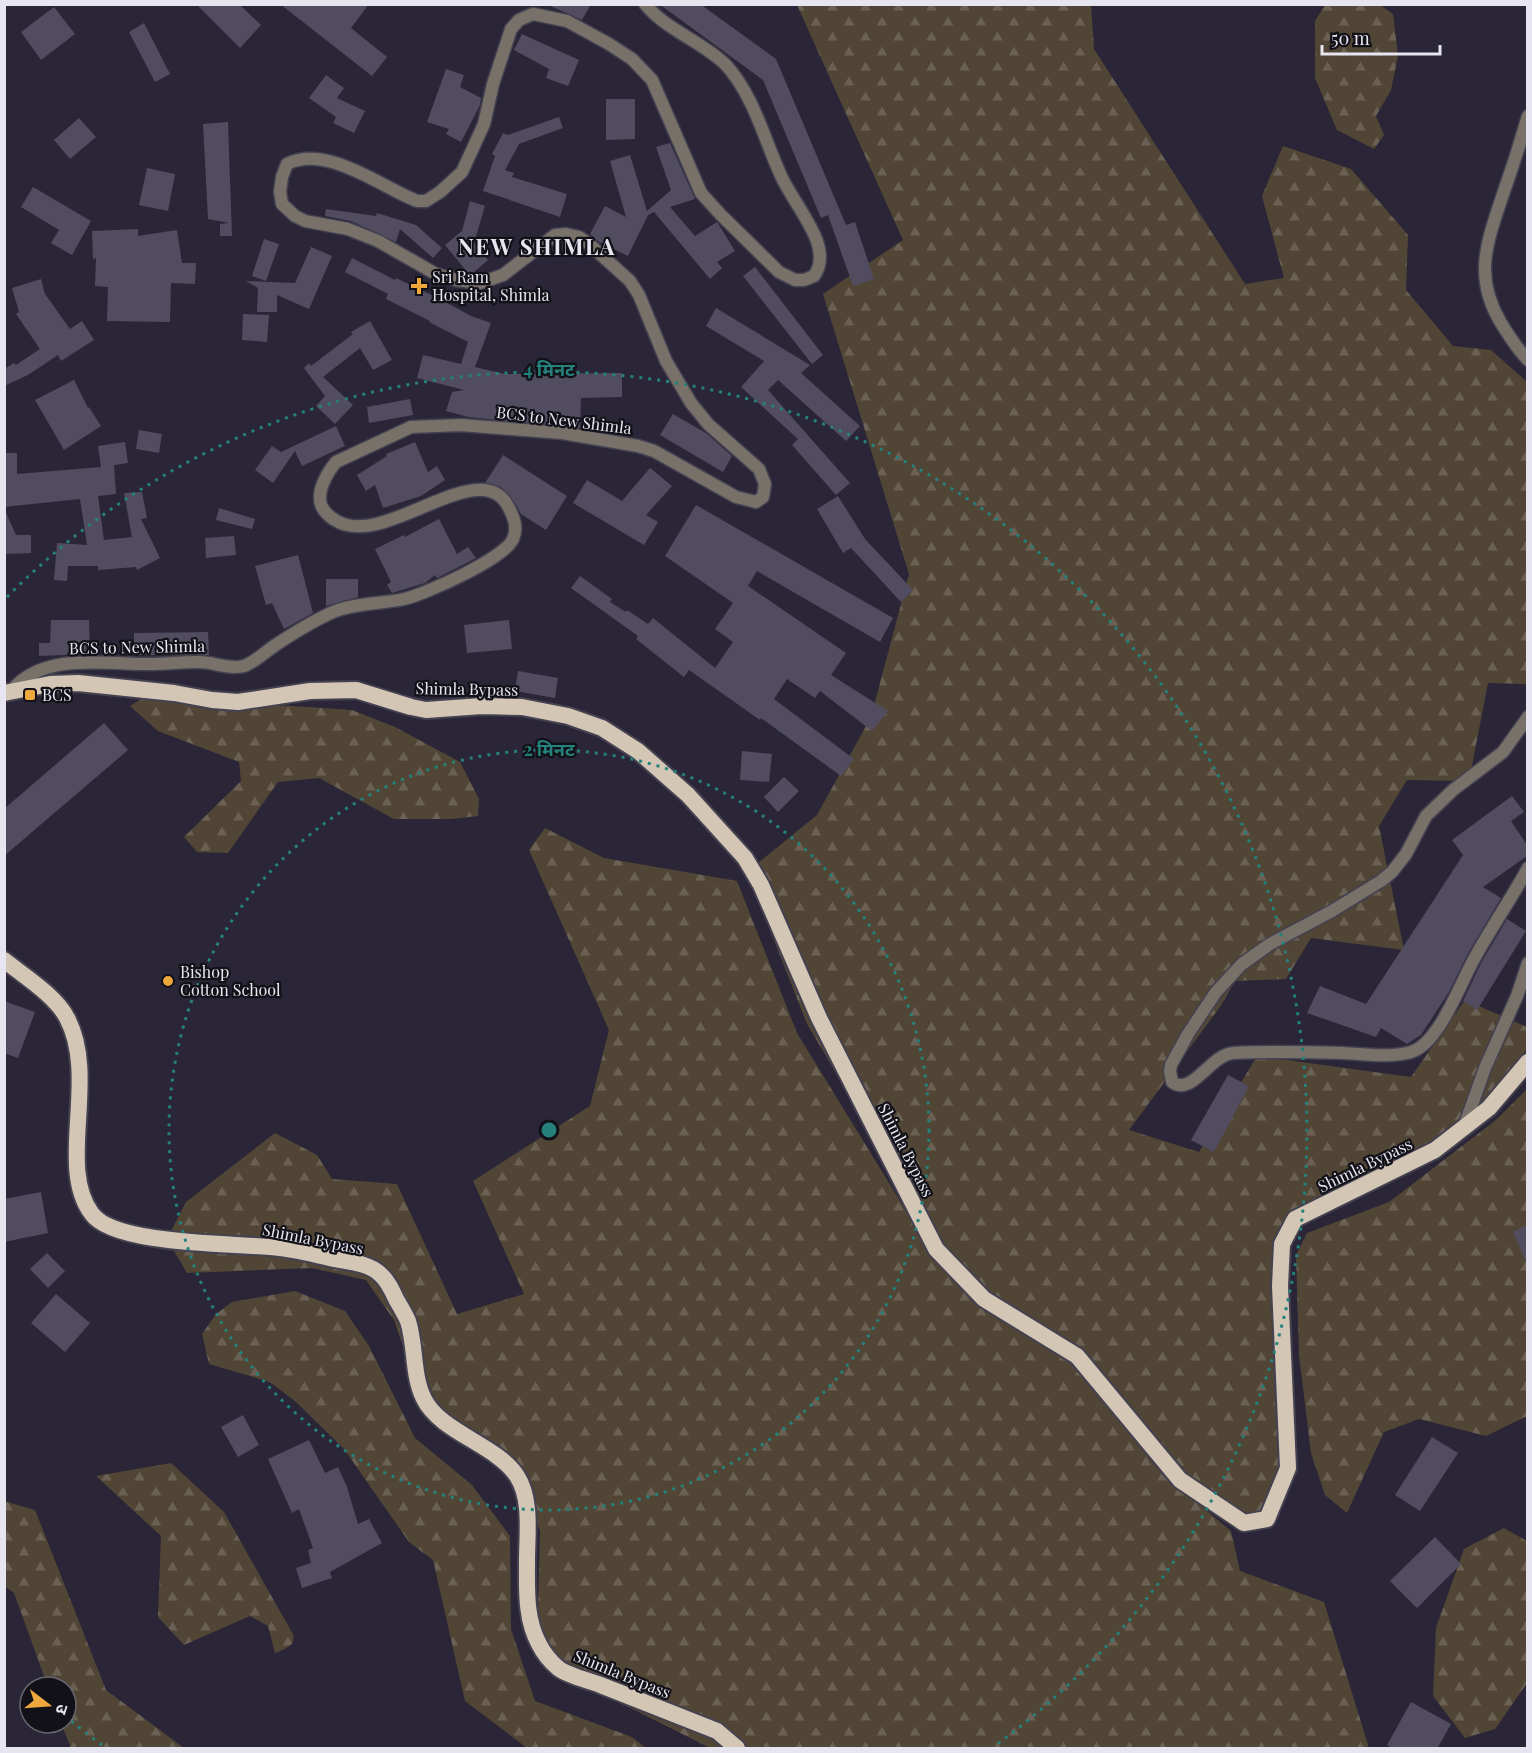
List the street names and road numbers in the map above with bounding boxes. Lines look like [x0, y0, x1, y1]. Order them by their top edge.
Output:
street label: BCS to New Shimla [495, 401, 633, 438]
street label: BCS to New Shimla [69, 635, 205, 658]
street label: Shimla Bypass [415, 677, 519, 700]
street label: Shimla Bypass [874, 1099, 939, 1200]
street label: Shimla Bypass [1314, 1133, 1416, 1196]
street label: Shimla Bypass [261, 1218, 365, 1259]
street label: Shimla Bypass [571, 1645, 674, 1703]

